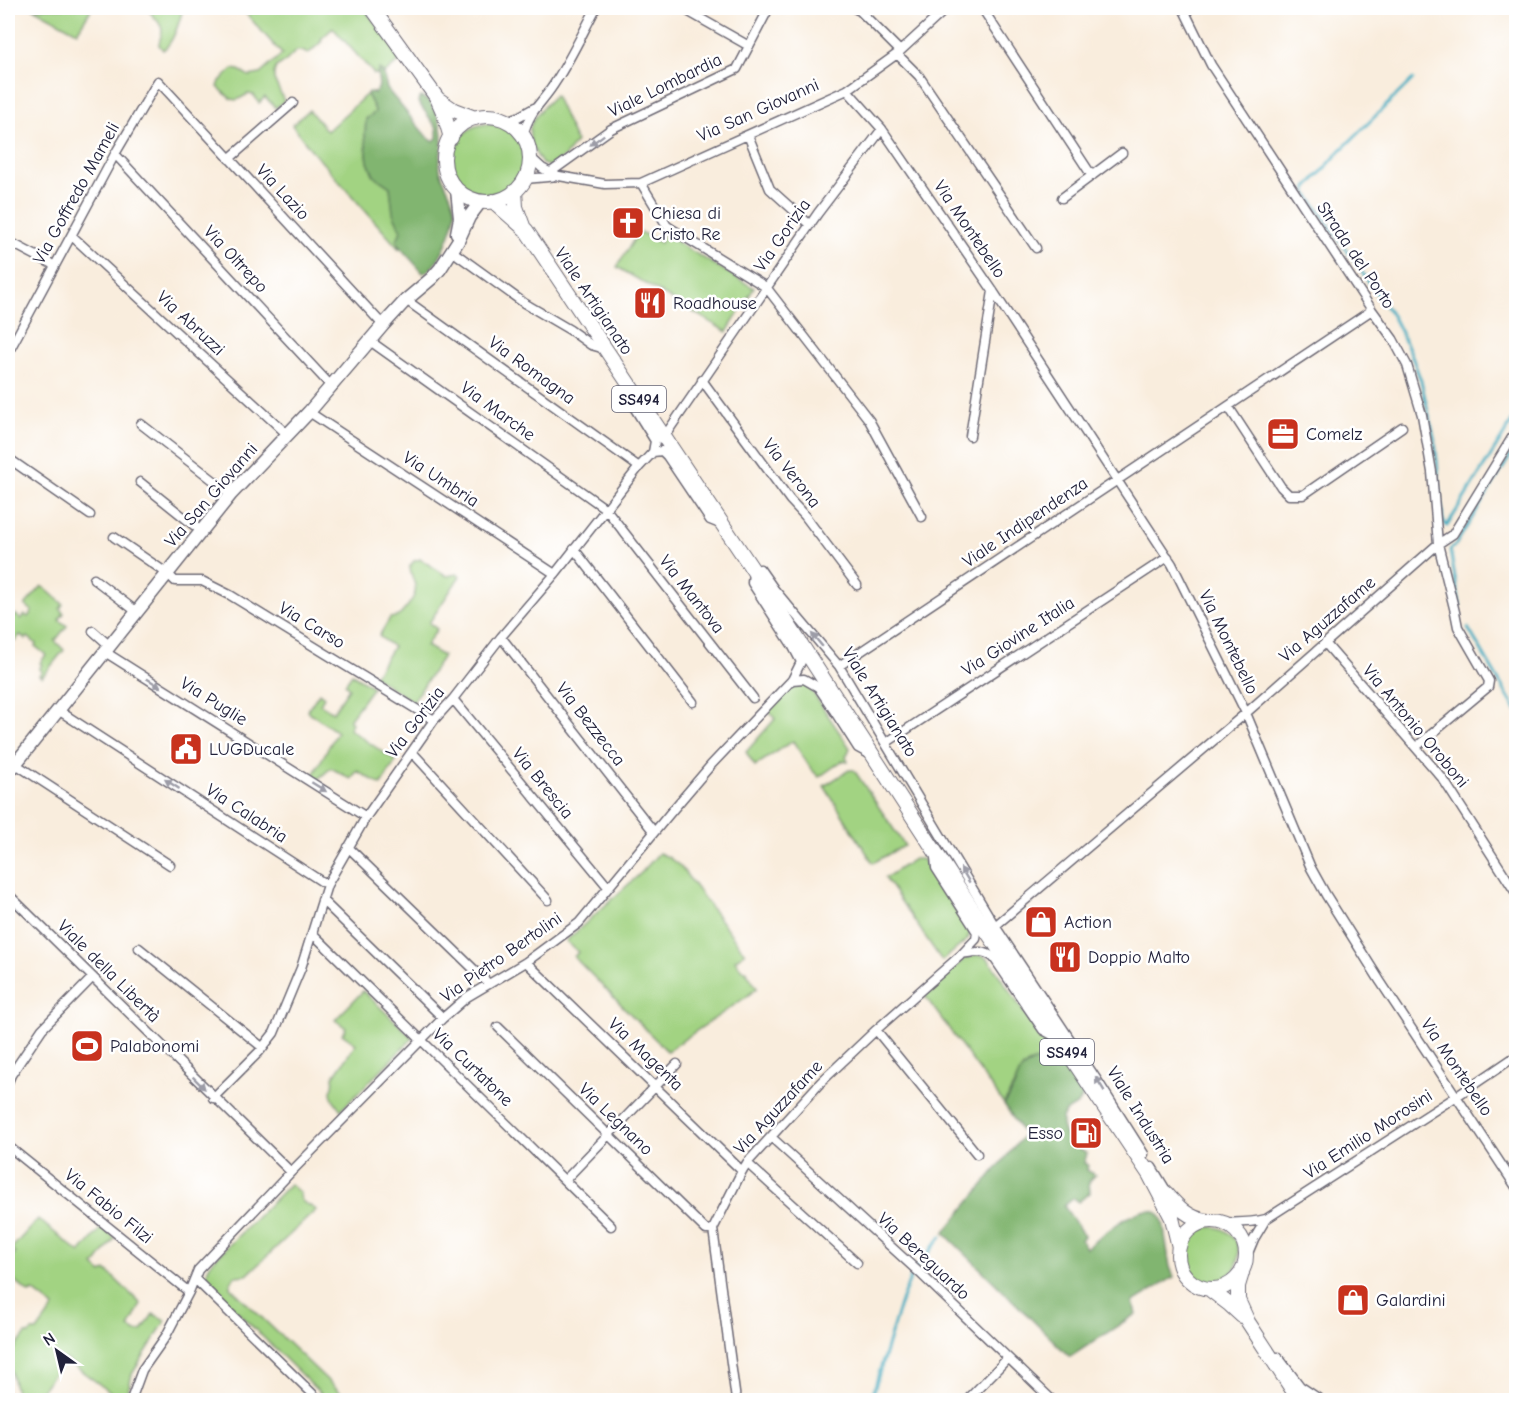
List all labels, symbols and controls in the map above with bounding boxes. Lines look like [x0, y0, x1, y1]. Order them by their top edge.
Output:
street label: Viale Lombardia [605, 49, 725, 122]
street label: Via San Giovanni [694, 74, 822, 147]
street label: Via Goffredo Mameli [29, 119, 124, 268]
one-way arrow [589, 133, 604, 145]
street label: Via Lazio [252, 160, 314, 225]
street label: Via Montebello [929, 176, 1010, 282]
street label: Via Gorizia [750, 195, 815, 276]
street label: Strada del Porto [1312, 198, 1399, 313]
place label: Chiesa di Cristo Re [651, 203, 721, 245]
church icon: Chiesa di Cristo Re [610, 205, 646, 241]
street label: Via Oltrepo [199, 221, 272, 297]
street label: Viale Artigianato [550, 244, 637, 359]
restaurant icon: Roadhouse [632, 285, 668, 321]
street label: Via Abruzzi [152, 287, 229, 360]
place label: Roadhouse [673, 293, 757, 314]
street label: Via Romagna [484, 332, 579, 409]
street label: Via Marche [456, 377, 539, 446]
road number: SS494 [612, 386, 666, 412]
office icon: Comelz [1265, 416, 1301, 452]
place label: Comelz [1306, 424, 1362, 445]
street label: Via Verona [758, 434, 825, 512]
street label: Via San Giovanni [160, 439, 262, 552]
street label: Via Umbria [399, 447, 483, 512]
street label: Viale Indipendenza [959, 473, 1092, 572]
street label: Via Mantova [654, 551, 729, 638]
street label: Via Aguzzafame [1275, 572, 1380, 667]
street label: Via Montebello [1194, 587, 1263, 698]
street label: Via Giovine Italia [958, 592, 1079, 681]
street label: Via Carso [275, 598, 349, 653]
one-way arrow [811, 633, 824, 648]
street label: Viale Artigianato [838, 644, 922, 761]
street label: Via Antonio Oroboni [1358, 660, 1473, 792]
street label: Via Puglie [176, 673, 251, 730]
one-way arrow [146, 677, 162, 688]
street label: Via Bezzecca [552, 678, 630, 770]
street label: Via Gorizia [382, 682, 449, 762]
public building icon: LUGDucale [168, 731, 204, 767]
place label: LUGDucale [209, 739, 294, 760]
street label: Via Brescia [508, 743, 578, 823]
one-way arrow [164, 779, 180, 790]
street label: Via Calabria [202, 779, 291, 847]
one-way arrow [311, 782, 327, 793]
one-way arrow [960, 867, 971, 883]
shop icon: Action [1023, 904, 1059, 940]
street label: Via Pietro Bertolini [437, 908, 566, 1007]
place label: Action [1064, 912, 1112, 933]
street label: Viale della Libertà [53, 916, 164, 1027]
restaurant icon: Doppio Malto [1047, 939, 1083, 975]
place label: Doppio Malto [1088, 947, 1190, 968]
street label: Via Magenta [604, 1014, 687, 1095]
street label: Via Montebello [1416, 1014, 1497, 1120]
street label: Via Curtatone [428, 1024, 517, 1111]
sports icon: Palabonomi [69, 1028, 105, 1064]
place label: Palabonomi [110, 1036, 199, 1057]
road number: SS494 [1040, 1039, 1094, 1065]
street label: Via Aguzzafame [730, 1056, 827, 1159]
street label: Viale Industria [1102, 1063, 1179, 1168]
one-way arrow [191, 1076, 206, 1090]
one-way arrow [1094, 1076, 1105, 1092]
street label: Via Legnano [574, 1079, 657, 1160]
street label: Via Emilio Morosini [1300, 1085, 1436, 1184]
fuel station icon: Esso [1068, 1115, 1104, 1151]
place label: Esso [1028, 1123, 1063, 1144]
street label: Via Fabio Filzi [60, 1164, 157, 1248]
street label: Via Bereguardo [873, 1208, 974, 1305]
shop icon: Galardini [1335, 1282, 1371, 1318]
place label: Galardini [1376, 1290, 1446, 1311]
north arrow [27, 1321, 87, 1381]
text: N [40, 1329, 59, 1350]

